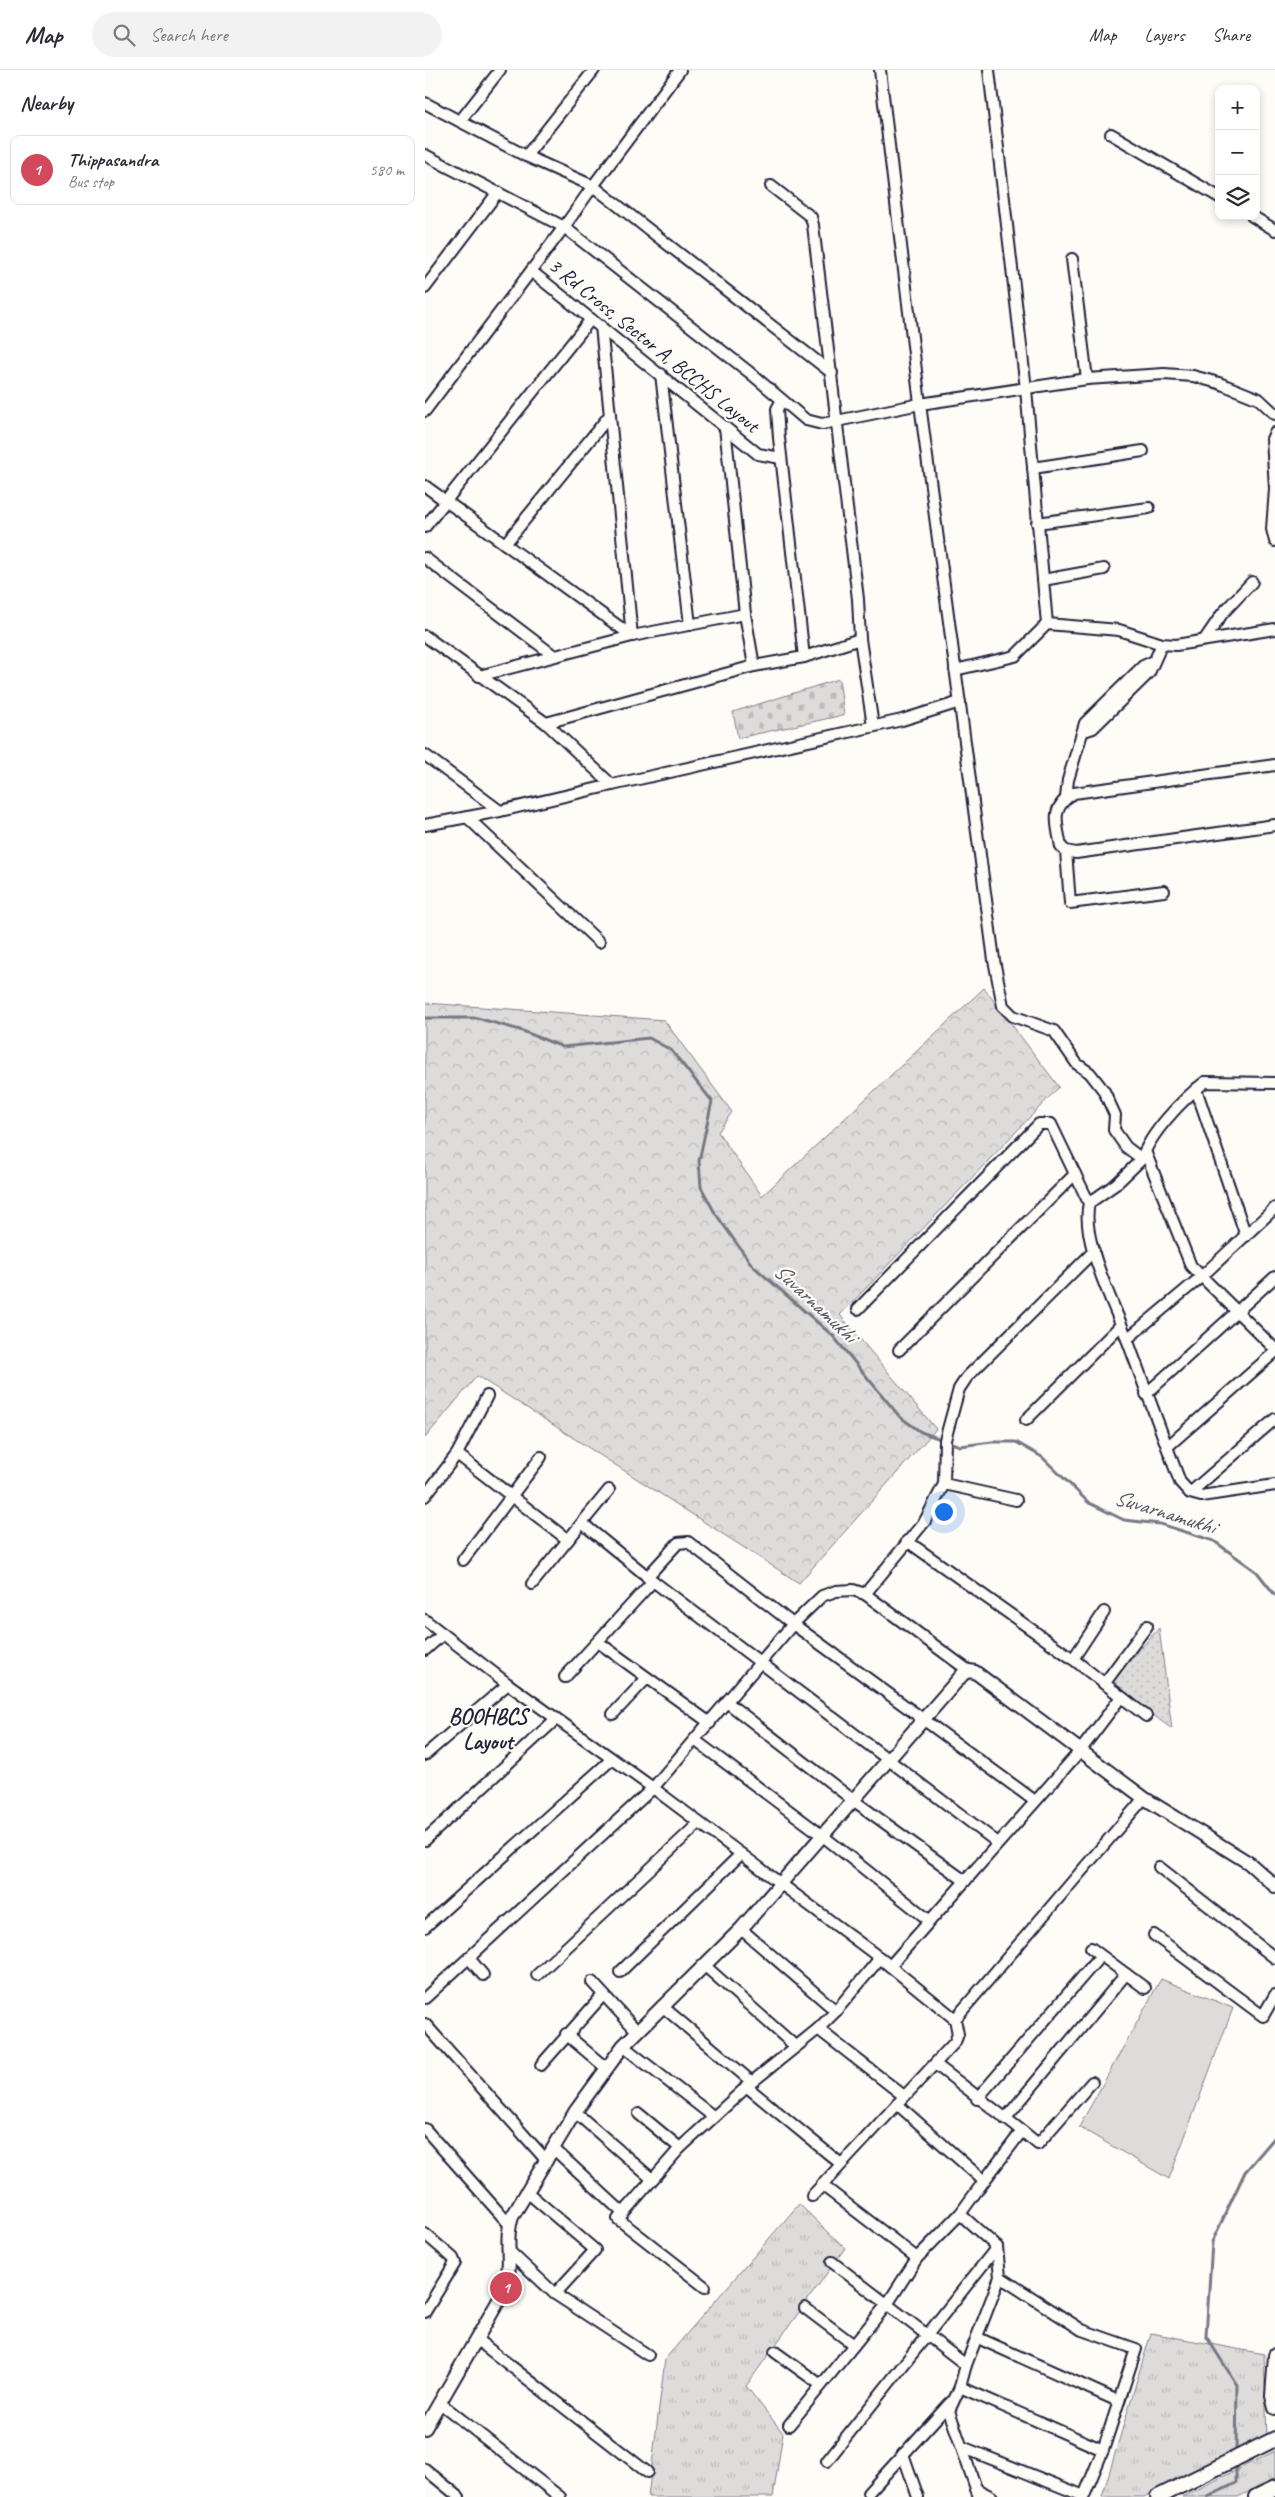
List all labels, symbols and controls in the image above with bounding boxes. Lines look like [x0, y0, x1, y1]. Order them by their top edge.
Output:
search box [92, 12, 442, 57]
text: Map [25, 20, 62, 50]
icon: search [110, 21, 138, 49]
text: Search here [150, 23, 228, 47]
text: Map [1089, 24, 1117, 46]
text: Layers [1145, 24, 1184, 46]
text: Share [1212, 24, 1250, 46]
map controls [1215, 85, 1260, 220]
button: + [1215, 85, 1260, 130]
text: Nearby [20, 90, 73, 116]
button: − [1215, 130, 1260, 175]
text: Thippasandra [68, 148, 158, 172]
text: 1 [33, 160, 41, 180]
text: 580 m [370, 160, 404, 180]
text: Bus stop [68, 172, 114, 192]
button: layers [1215, 175, 1260, 220]
street label: 3 Rd Cross, Sector A, BCCHS Layout [544, 252, 766, 439]
water label: Suvarnamukhi [768, 1257, 866, 1352]
water label: Suvarnamukhi [1111, 1483, 1223, 1542]
your location [931, 1499, 957, 1525]
district label: BOOHBCS Layout [449, 1703, 530, 1756]
pin: 1 [490, 2269, 522, 2307]

